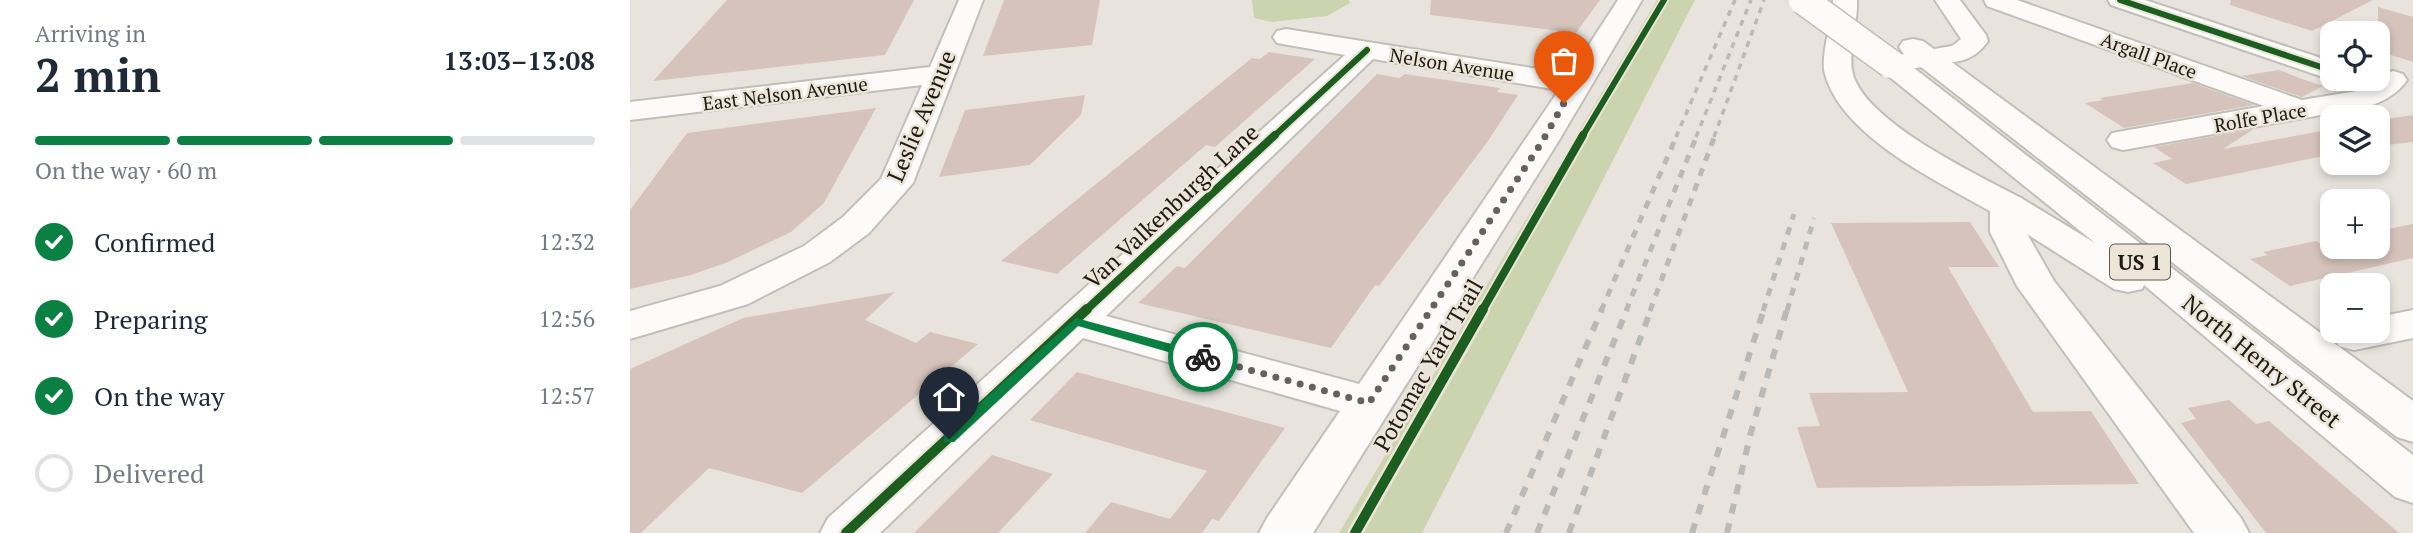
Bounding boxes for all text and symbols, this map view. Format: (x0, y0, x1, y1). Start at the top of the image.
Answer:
text: Arriving in (35, 18, 146, 49)
map controls (2320, 21, 2390, 343)
button: locate (2320, 21, 2390, 91)
street label: Argall Place (2097, 26, 2201, 84)
pin (1534, 31, 1594, 103)
street label: Nelson Avenue (1388, 42, 1516, 86)
icon: bag (1545, 42, 1583, 80)
text: 13:03–13:08 (443, 43, 595, 77)
text: 2 min (35, 44, 161, 105)
street label: Leslie Avenue (879, 45, 963, 187)
street label: East Nelson Avenue (701, 70, 869, 116)
street label: Rolfe Place (2212, 97, 2308, 137)
button: layers (2320, 105, 2390, 175)
street label: Van Valkenburgh Lane (1077, 117, 1265, 295)
text: On the way · 60 m (35, 155, 217, 186)
button: + (2320, 189, 2390, 259)
icon: check (35, 223, 73, 261)
text: Confirmed (94, 225, 215, 259)
text: 12:32 (538, 226, 595, 257)
road number: US 1 (2110, 244, 2170, 280)
street label: Potomac Yard Trail (1366, 273, 1490, 457)
button: − (2320, 273, 2390, 343)
street label: North Henry Street (2176, 287, 2348, 435)
icon: check (35, 300, 73, 338)
text: Preparing (94, 302, 207, 336)
text: 12:56 (538, 303, 595, 334)
courier (1168, 322, 1238, 392)
icon: bike (1184, 338, 1222, 376)
pin (919, 367, 979, 439)
icon: check (35, 377, 73, 415)
icon: home (930, 378, 968, 416)
text: On the way (94, 379, 225, 413)
text: 12:57 (538, 380, 595, 411)
text: Delivered (94, 456, 204, 490)

